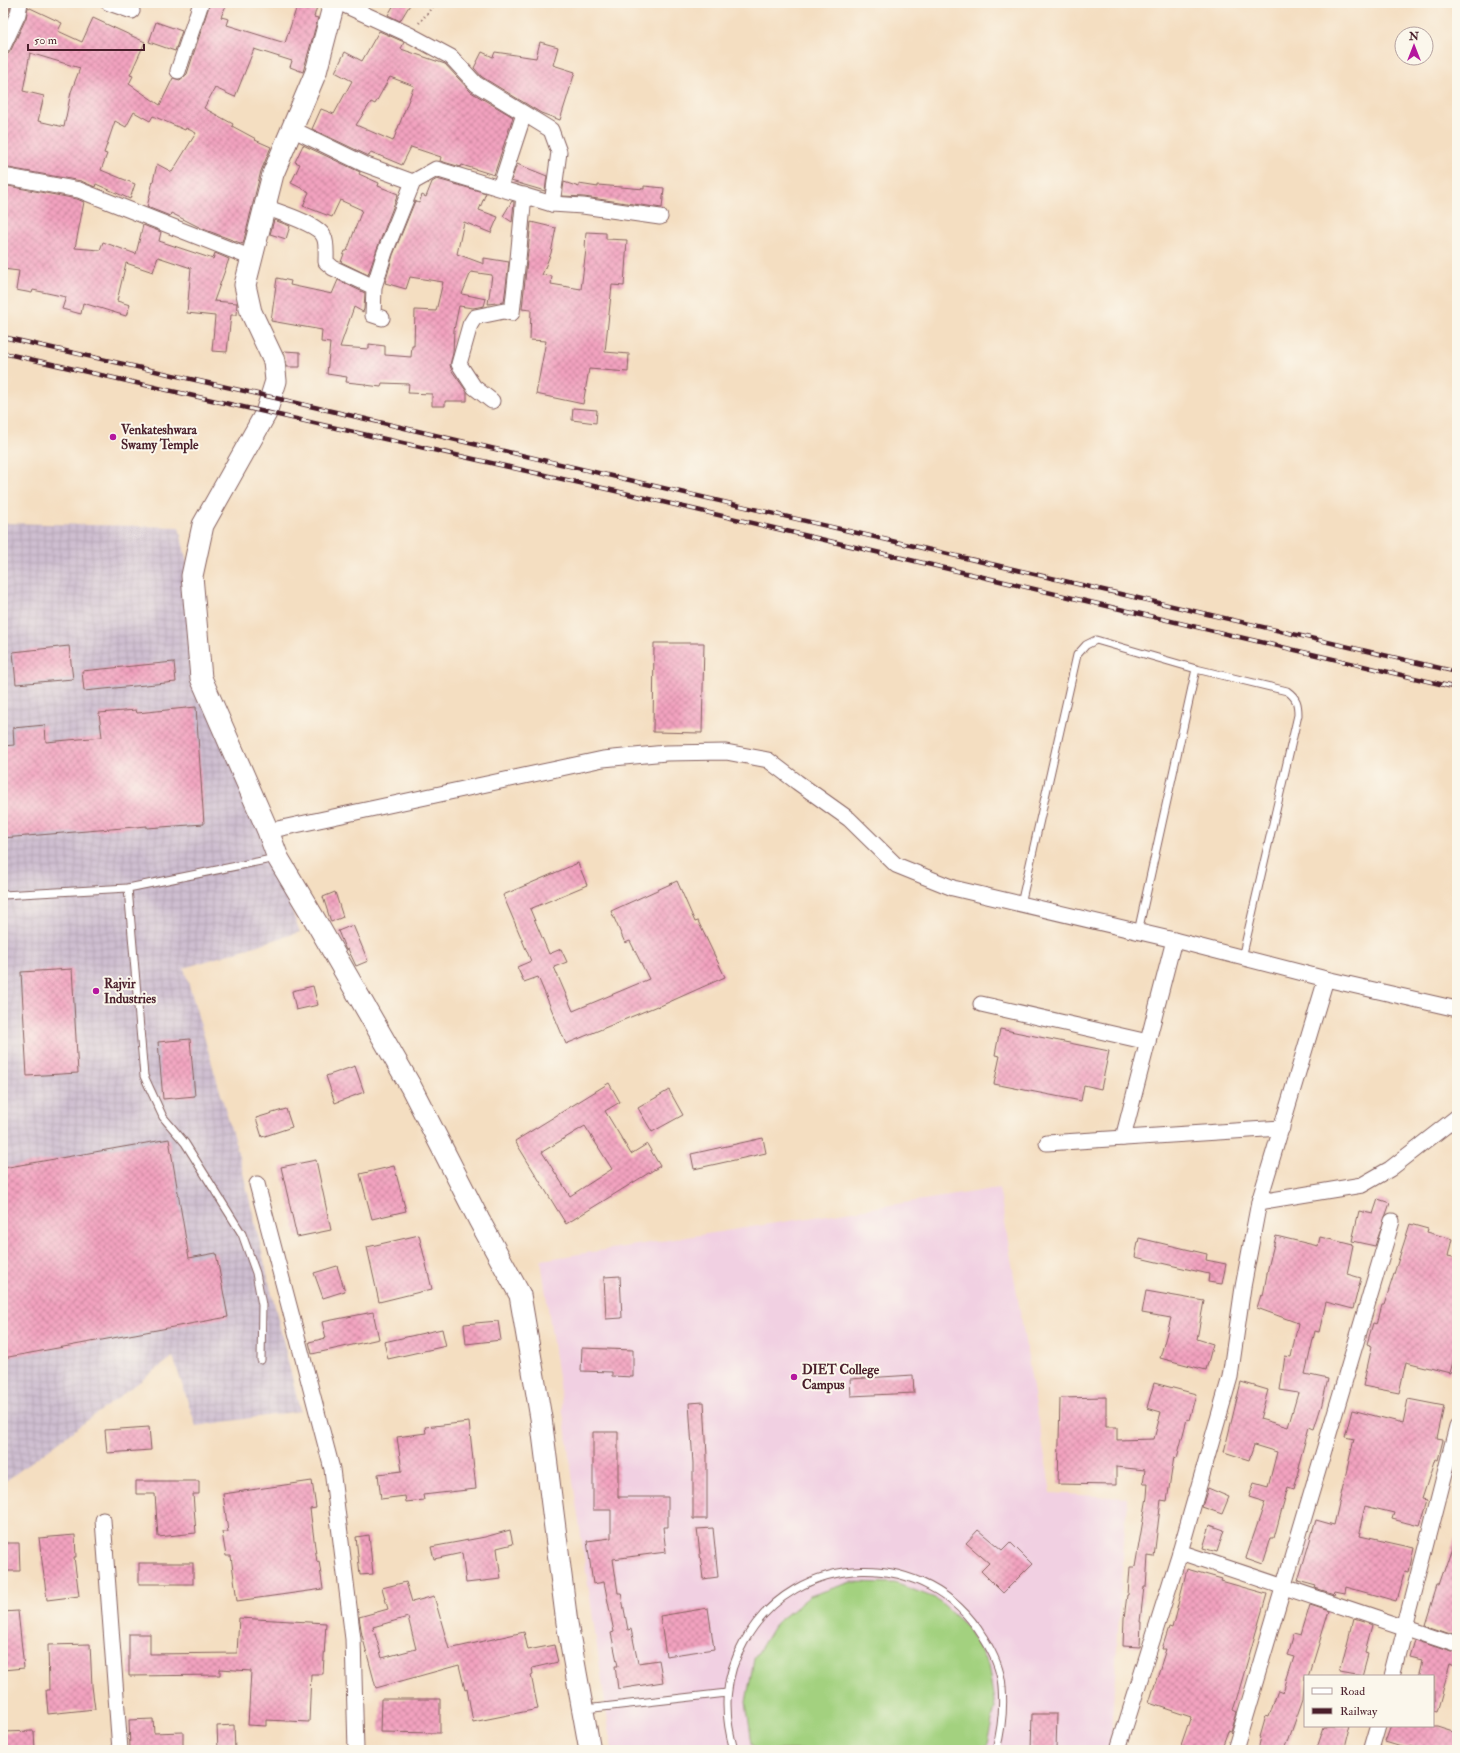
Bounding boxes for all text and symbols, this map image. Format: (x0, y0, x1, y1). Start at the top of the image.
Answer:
scale bar (28, 26, 144, 52)
north arrow (1394, 26, 1434, 66)
text: N (1408, 30, 1420, 43)
text: 50 m (34, 33, 58, 48)
place label: Venkateshwara Swamy Temple (120, 422, 199, 454)
marker: Venkateshwara Swamy Temple (108, 432, 118, 442)
place label: Rajvir Industries (104, 976, 156, 1007)
marker: Rajvir Industries (91, 986, 101, 996)
place label: DIET College Campus (802, 1362, 880, 1394)
marker: DIET College Campus (789, 1372, 799, 1382)
legend (1304, 1675, 1434, 1727)
text: Road (1340, 1684, 1365, 1699)
text: Railway (1340, 1704, 1378, 1719)

